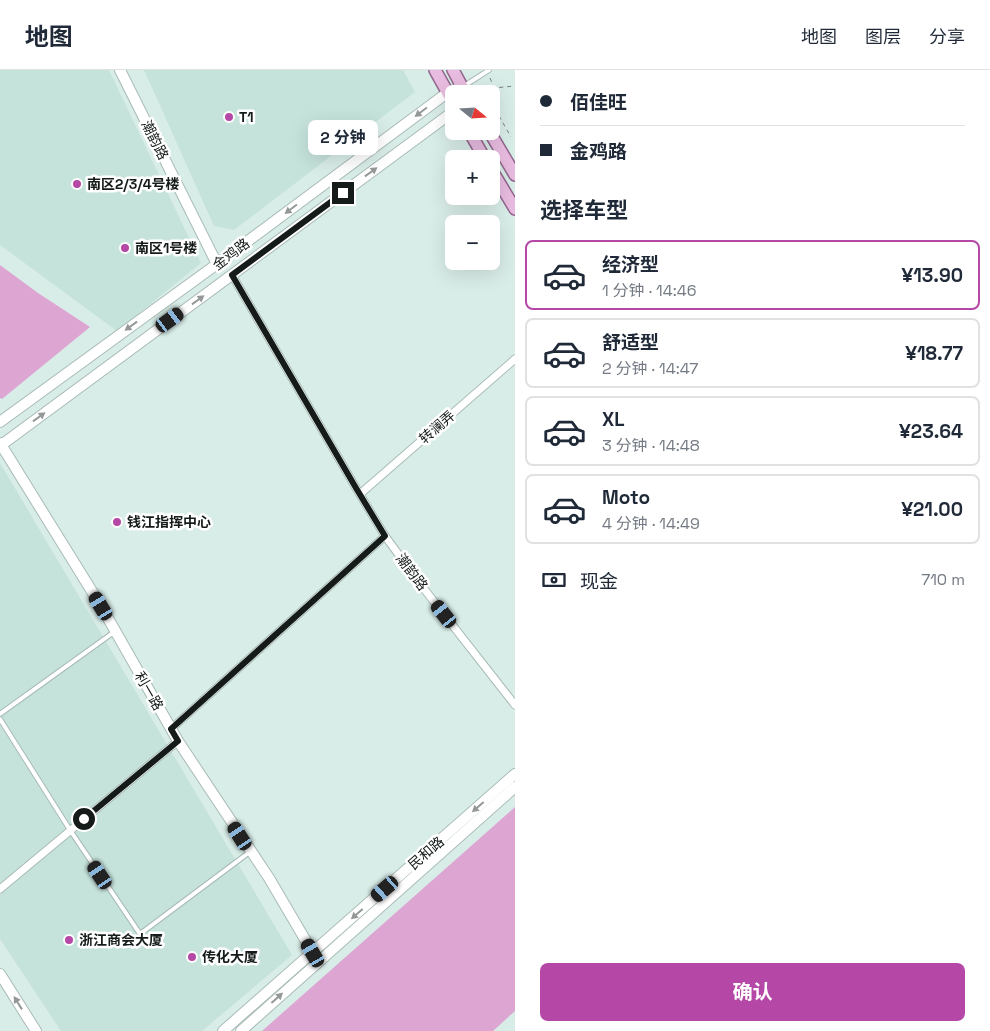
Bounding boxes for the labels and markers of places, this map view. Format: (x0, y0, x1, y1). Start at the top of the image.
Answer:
place label: T1 (239, 108, 254, 126)
marker: T1 (223, 111, 235, 123)
place label: 南区2/3/4号楼 (87, 175, 180, 193)
marker: 南区2/3/4号楼 (71, 178, 83, 190)
place label: 南区1号楼 (135, 239, 197, 257)
marker: 南区1号楼 (119, 242, 131, 254)
place label: 钱江指挥中心 (127, 513, 211, 531)
marker: 钱江指挥中心 (111, 516, 123, 528)
place label: 浙江商会大厦 (79, 931, 163, 949)
marker: 浙江商会大厦 (63, 934, 75, 946)
place label: 传化大厦 (202, 948, 258, 966)
marker: 传化大厦 (186, 951, 198, 963)

